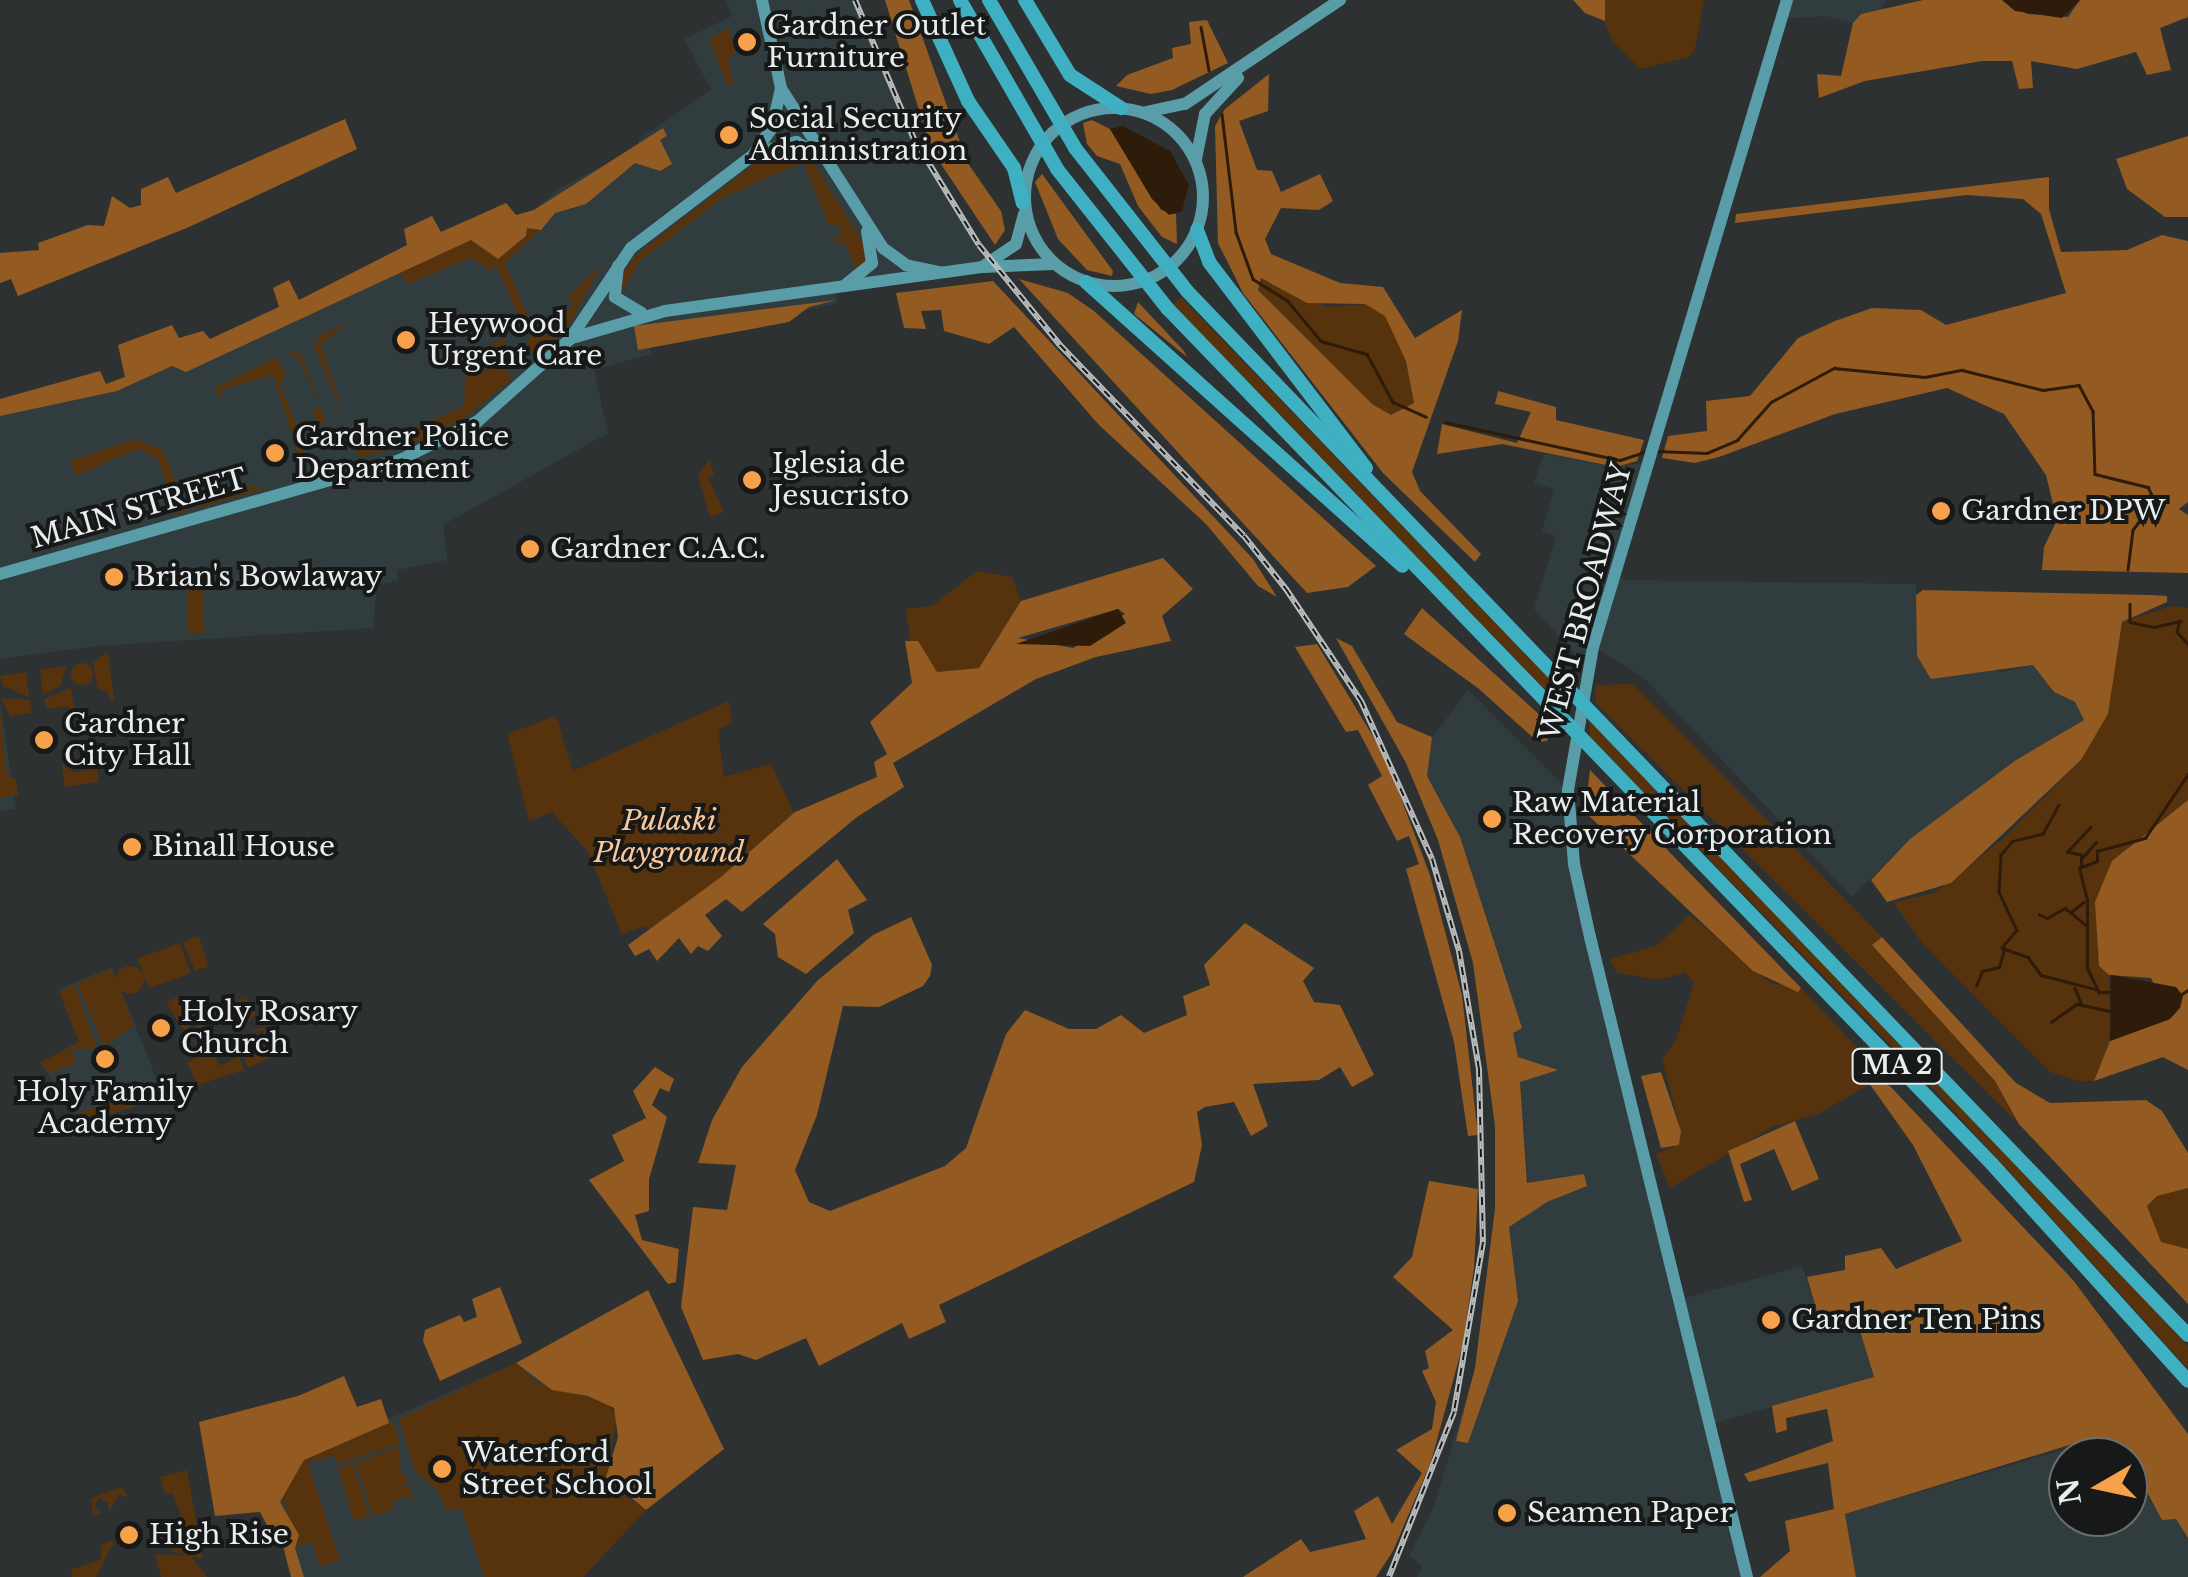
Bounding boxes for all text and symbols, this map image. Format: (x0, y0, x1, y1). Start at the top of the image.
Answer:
place label: Gardner Outlet Furniture (767, 9, 987, 75)
marker: Gardner Outlet Furniture (736, 31, 758, 53)
place label: Social Security Administration (749, 102, 967, 168)
marker: Social Security Administration (718, 124, 740, 146)
place label: Heywood Urgent Care (428, 307, 602, 373)
marker: Heywood Urgent Care (393, 327, 419, 353)
place label: Gardner Police Department (295, 420, 510, 486)
marker: Gardner Police Department (264, 442, 286, 464)
place label: Iglesia de Jesucristo (772, 447, 909, 513)
street label: WEST BROADWAY (1533, 459, 1639, 745)
street label: MAIN STREET (27, 462, 251, 556)
marker: Iglesia de Jesucristo (741, 469, 763, 491)
place label: Gardner DPW (1961, 494, 2166, 528)
marker: Gardner DPW (1930, 500, 1952, 522)
place label: Gardner C.A.C. (550, 532, 767, 566)
marker: Gardner C.A.C. (519, 538, 541, 560)
place label: Brian's Bowlaway (134, 560, 382, 594)
marker: Brian's Bowlaway (103, 566, 125, 588)
place label: Gardner City Hall (64, 707, 192, 773)
marker: Gardner City Hall (33, 729, 55, 751)
place label: Raw Material Recovery Corporation (1512, 786, 1833, 852)
park label: Pulaski Playground (594, 804, 744, 870)
marker: Raw Material Recovery Corporation (1481, 808, 1503, 830)
place label: Binall House (152, 830, 335, 864)
marker: Binall House (121, 836, 143, 858)
place label: Holy Rosary Church (181, 995, 359, 1061)
marker: Holy Rosary Church (150, 1017, 172, 1039)
road number: MA 2 (1850, 1046, 1944, 1086)
marker: Holy Family Academy (94, 1048, 116, 1070)
place label: Holy Family Academy (16, 1075, 194, 1141)
place label: Gardner Ten Pins (1791, 1303, 2043, 1337)
marker: Gardner Ten Pins (1760, 1309, 1782, 1331)
place label: Waterford Street School (462, 1436, 652, 1502)
north arrow (2048, 1437, 2148, 1537)
marker: Waterford Street School (431, 1458, 453, 1480)
text: N (2051, 1476, 2089, 1507)
place label: Seamen Paper (1527, 1496, 1733, 1530)
marker: Seamen Paper (1496, 1502, 1518, 1524)
place label: High Rise (149, 1518, 289, 1552)
marker: High Rise (118, 1524, 140, 1546)

